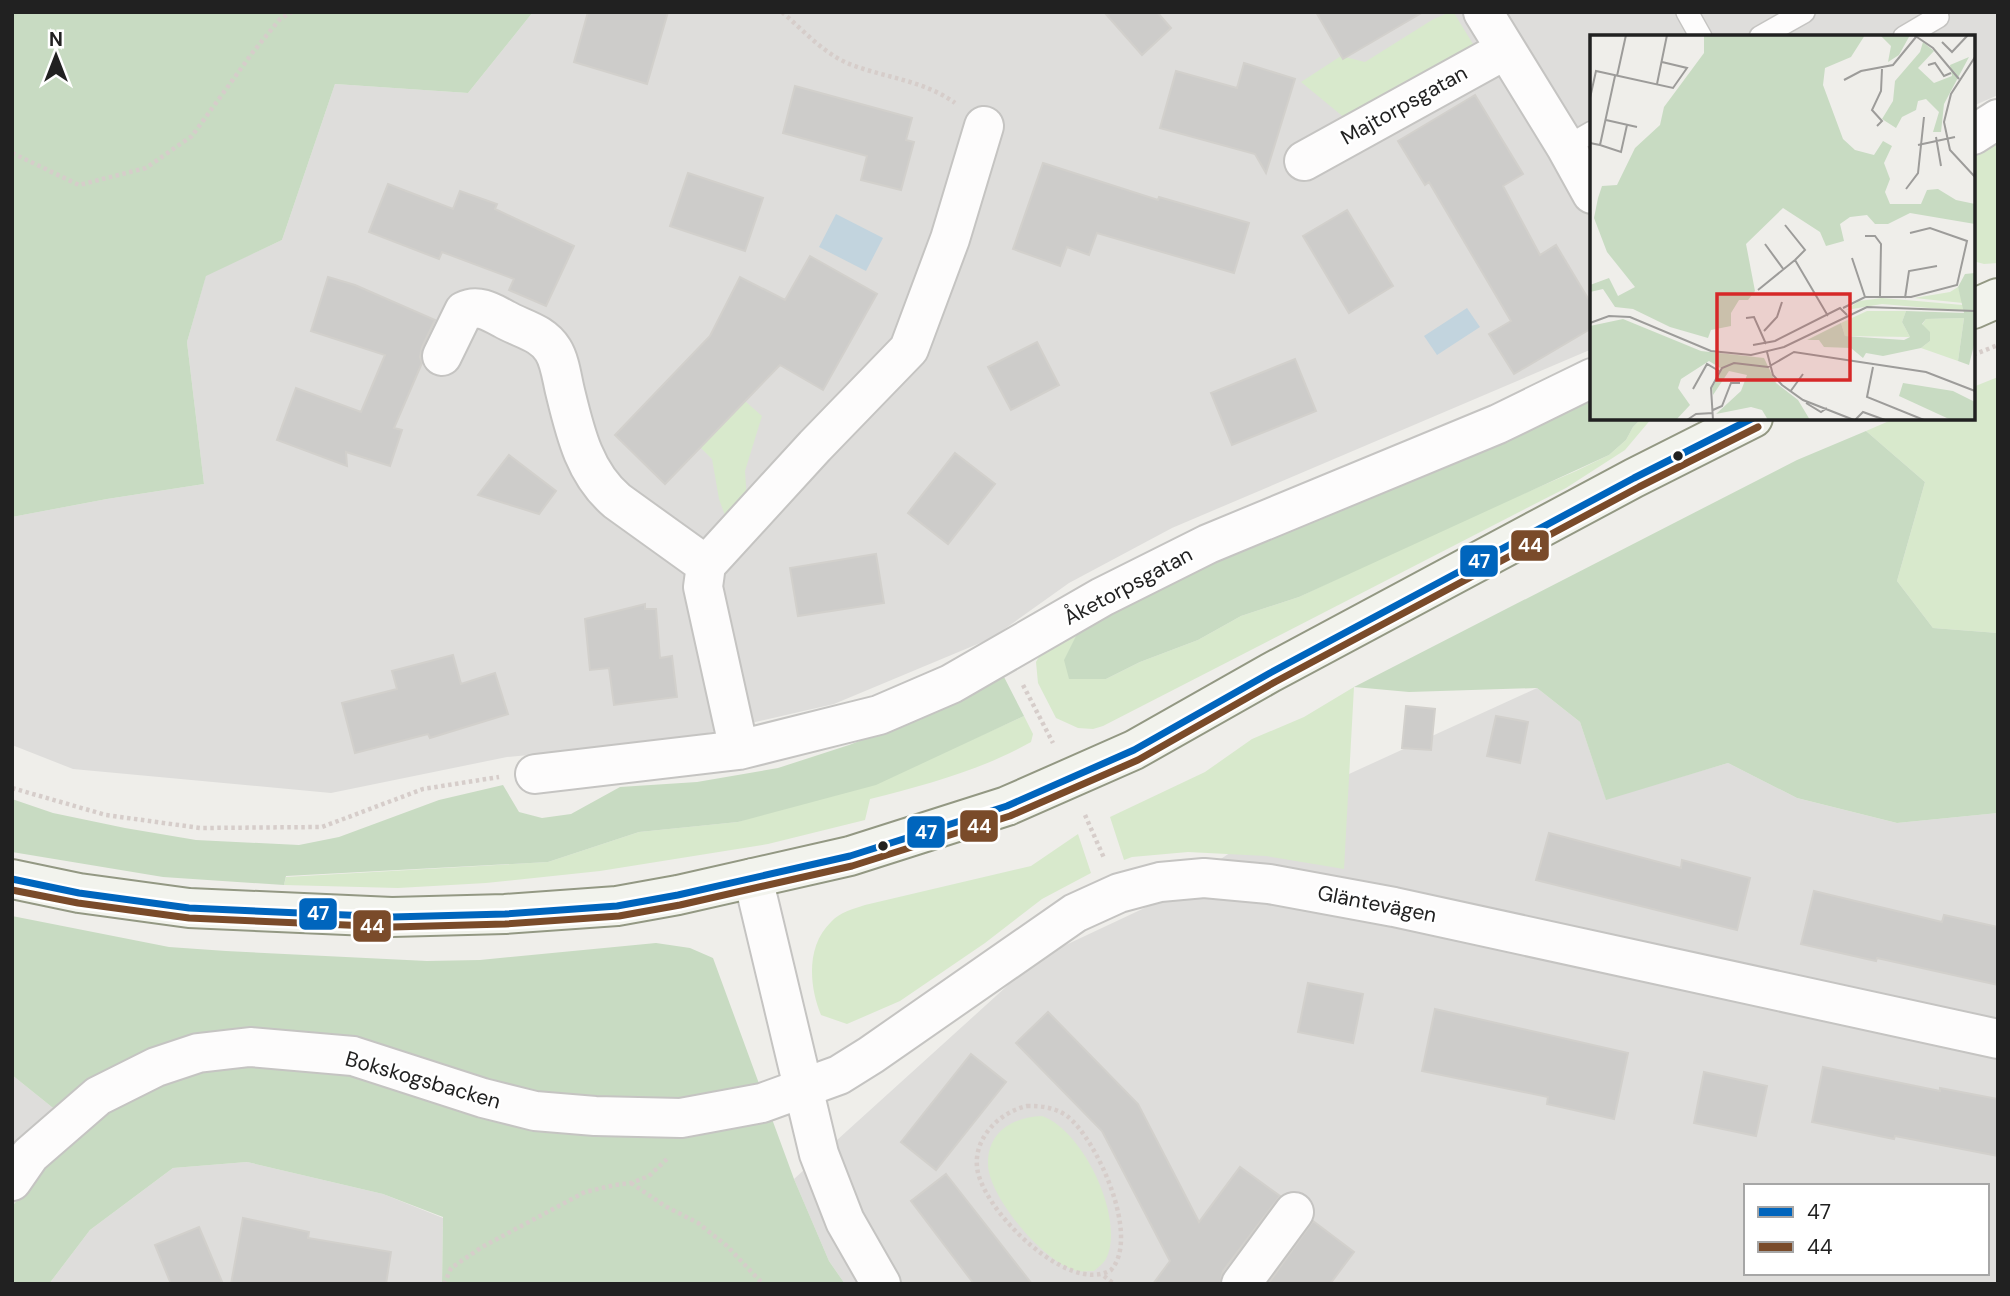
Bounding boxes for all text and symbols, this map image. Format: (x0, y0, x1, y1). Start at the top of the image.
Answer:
north arrow (21, 21, 91, 91)
text: N (49, 27, 63, 52)
inset map (1590, 35, 1975, 420)
street label: Majtorpsgatan (1336, 59, 1472, 151)
unlabelled marker (1671, 449, 1685, 463)
line badge: 44 (1510, 529, 1550, 562)
text: 44 (1518, 533, 1542, 558)
street label: Åketorpsgatan (1059, 540, 1197, 632)
line badge: 47 (1459, 544, 1499, 578)
text: 47 (1468, 549, 1490, 574)
line badge: 44 (959, 809, 999, 843)
text: 44 (967, 814, 991, 839)
line badge: 47 (906, 815, 946, 849)
text: 47 (915, 820, 937, 845)
unlabelled marker (876, 839, 890, 853)
street label: Gläntevägen (1315, 879, 1439, 929)
line badge: 47 (298, 897, 338, 931)
text: 47 (307, 901, 329, 926)
line badge: 44 (352, 909, 392, 943)
text: 44 (360, 914, 384, 939)
street label: Bokskogsbacken (342, 1044, 504, 1116)
legend (1744, 1184, 1989, 1275)
text: 47 (1807, 1198, 1831, 1226)
text: 44 (1807, 1233, 1833, 1261)

